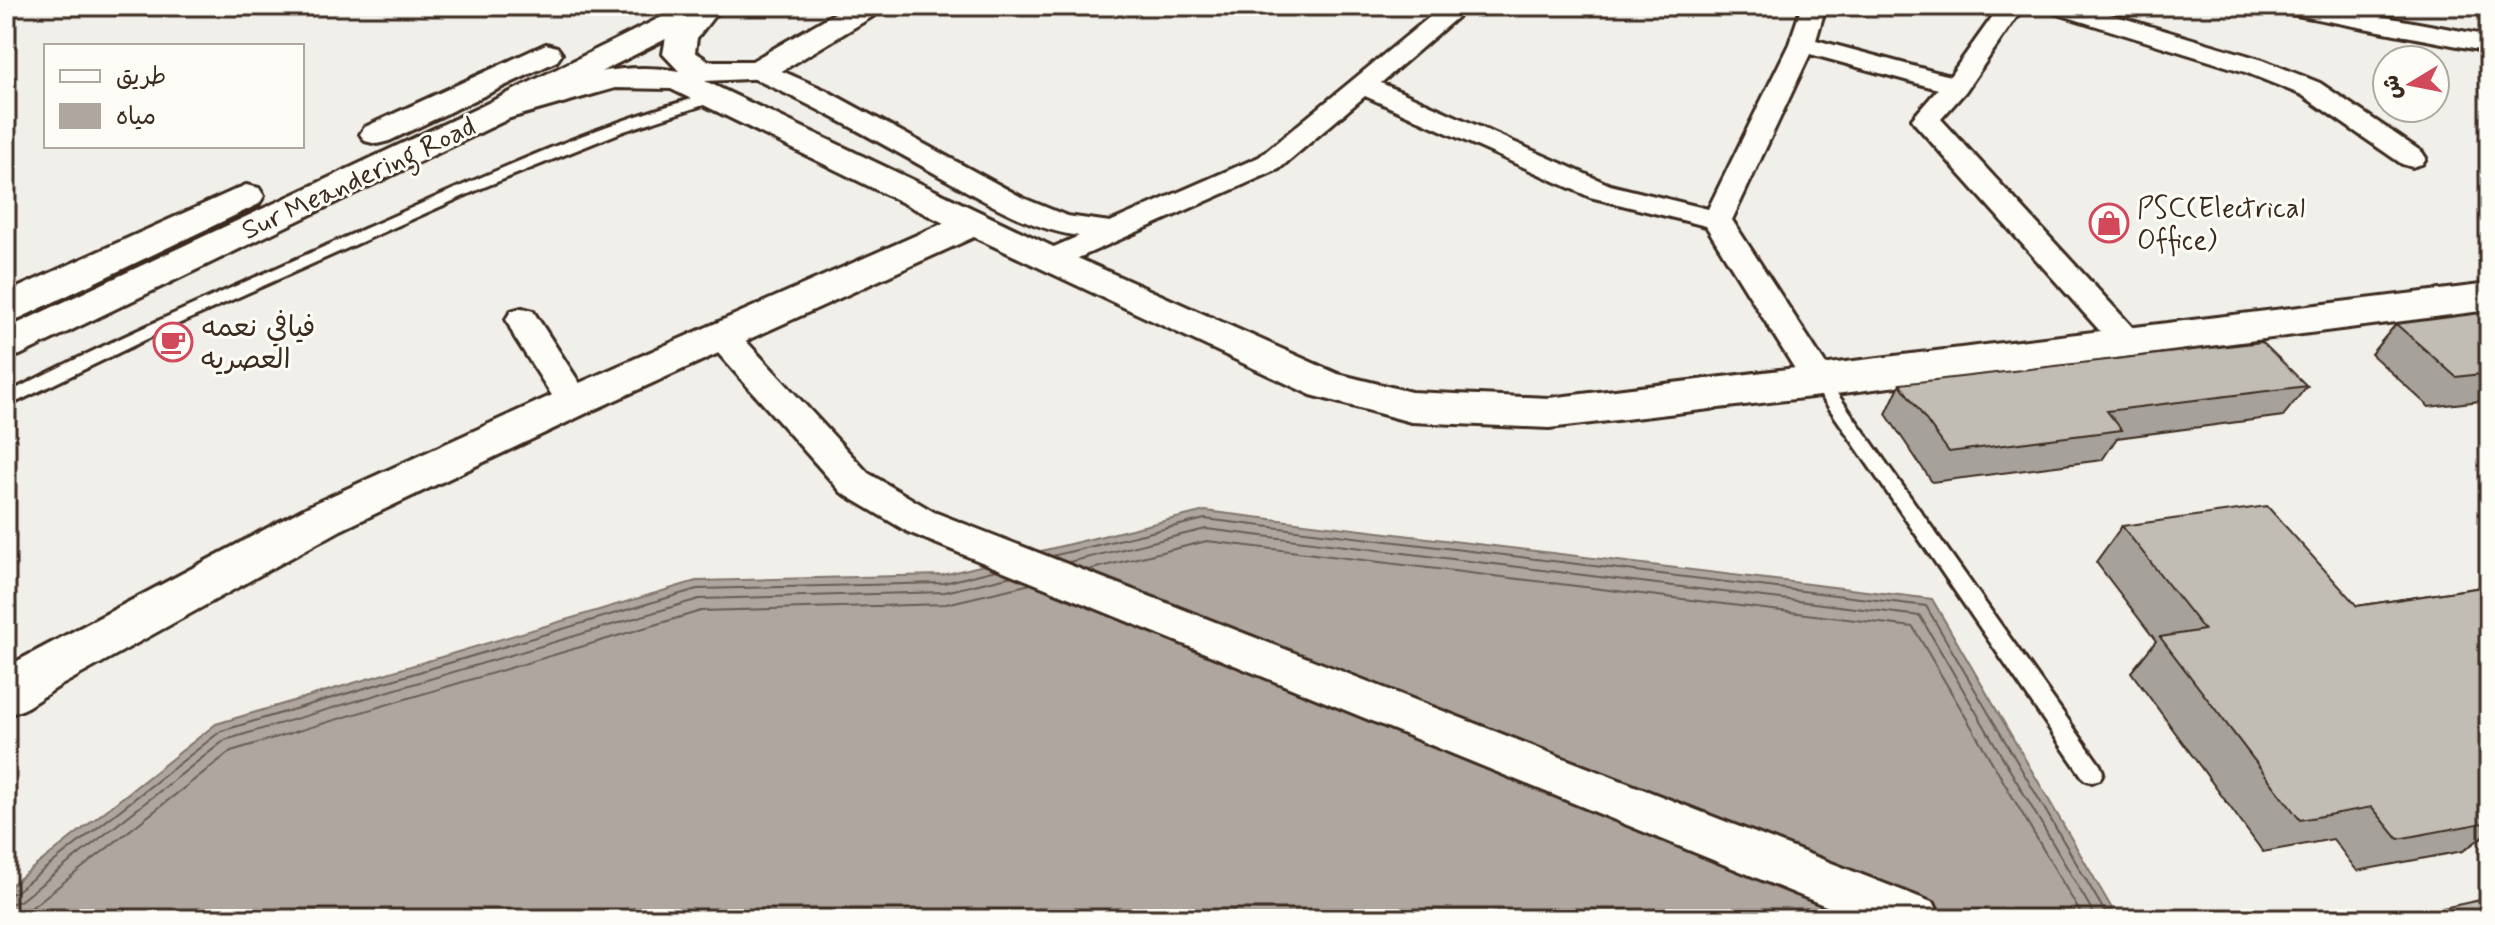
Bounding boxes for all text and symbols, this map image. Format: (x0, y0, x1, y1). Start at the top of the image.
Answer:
legend (44, 44, 304, 148)
north arrow (2371, 44, 2451, 124)
text: طريق (116, 62, 166, 93)
text: ش (2377, 73, 2409, 101)
text: مياه (116, 102, 156, 133)
street label: Sur Meandering Road (236, 109, 483, 252)
place label: PSC(Electrical Office) (2137, 191, 2305, 260)
shop icon: PSC(Electrical Office) (2088, 202, 2130, 244)
place label: فيافي نعمه العصريه (201, 309, 315, 379)
cafe icon: فيافي نعمه العصريه (152, 321, 194, 363)

